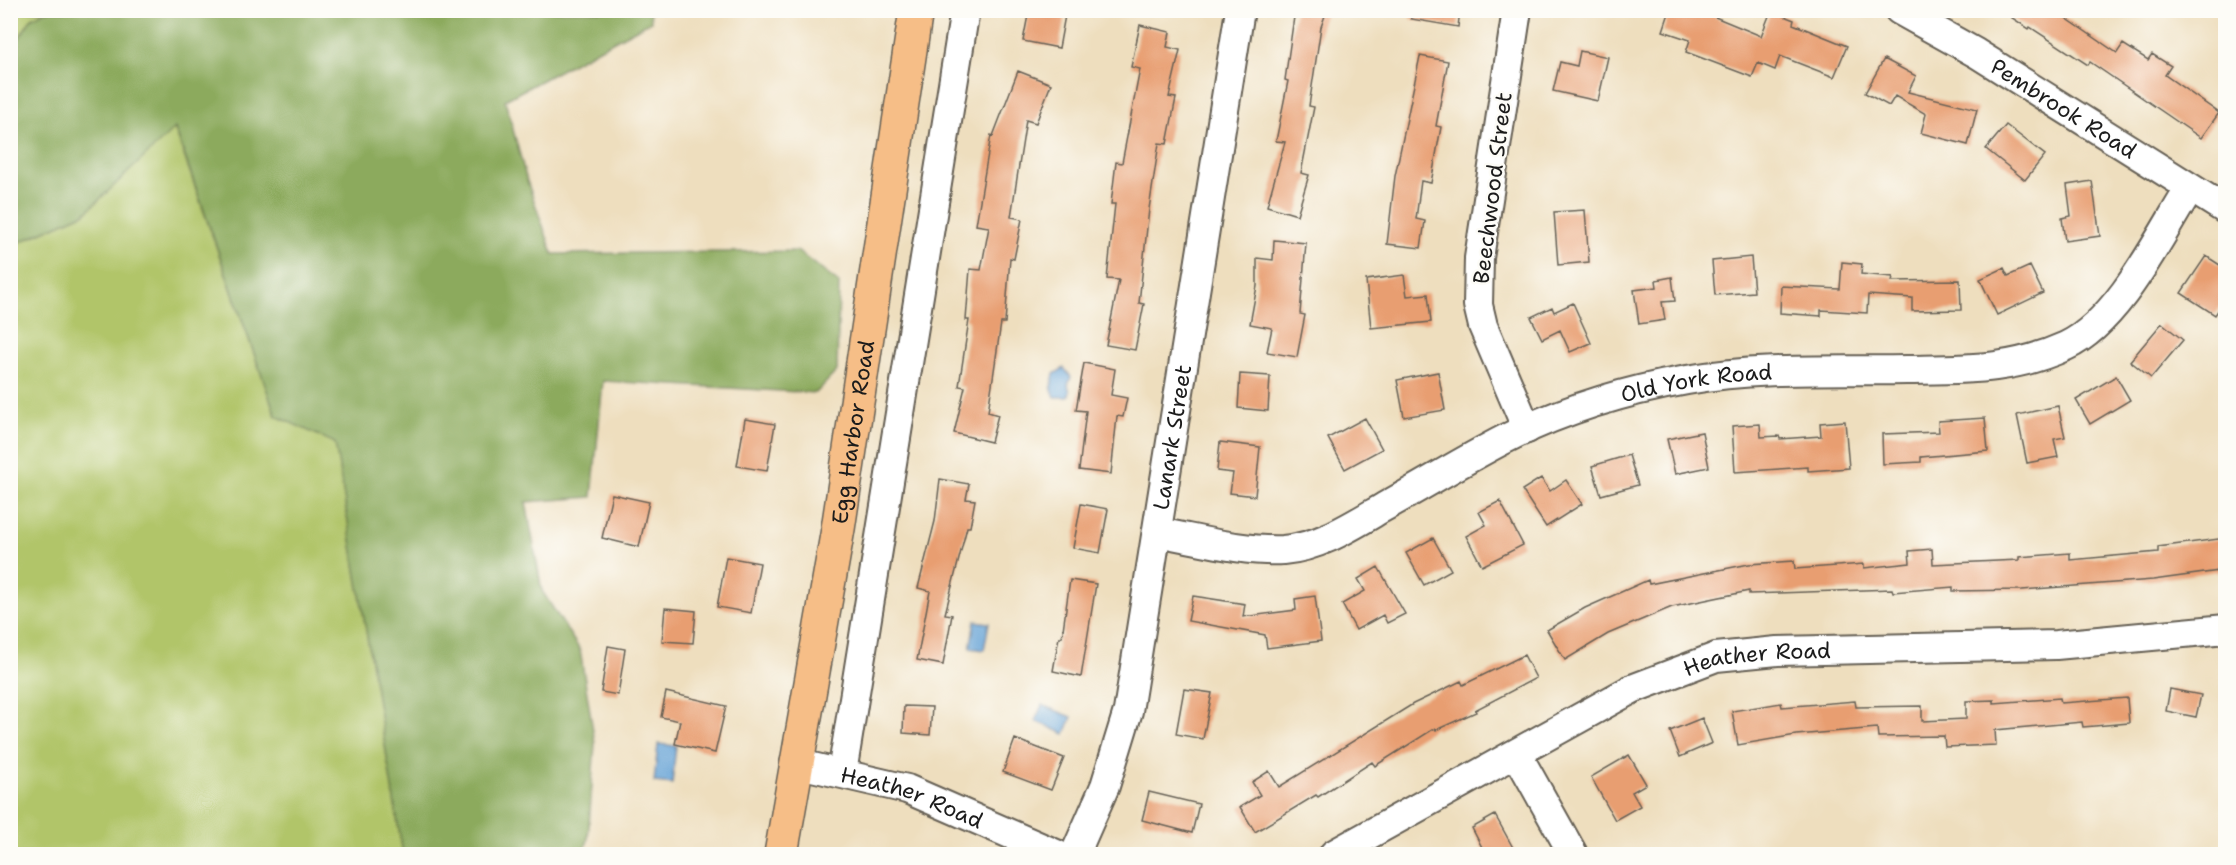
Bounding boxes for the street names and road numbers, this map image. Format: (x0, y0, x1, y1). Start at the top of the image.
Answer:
street label: Pembrook Road (1985, 52, 2142, 165)
street label: Beechwood Street (1466, 91, 1519, 286)
street label: Egg Harbor Road (825, 338, 881, 526)
street label: Old York Road (1617, 357, 1773, 409)
street label: Lanark Street (1146, 363, 1198, 512)
street label: Heather Road (1679, 636, 1831, 683)
street label: Heather Road (838, 760, 988, 835)

